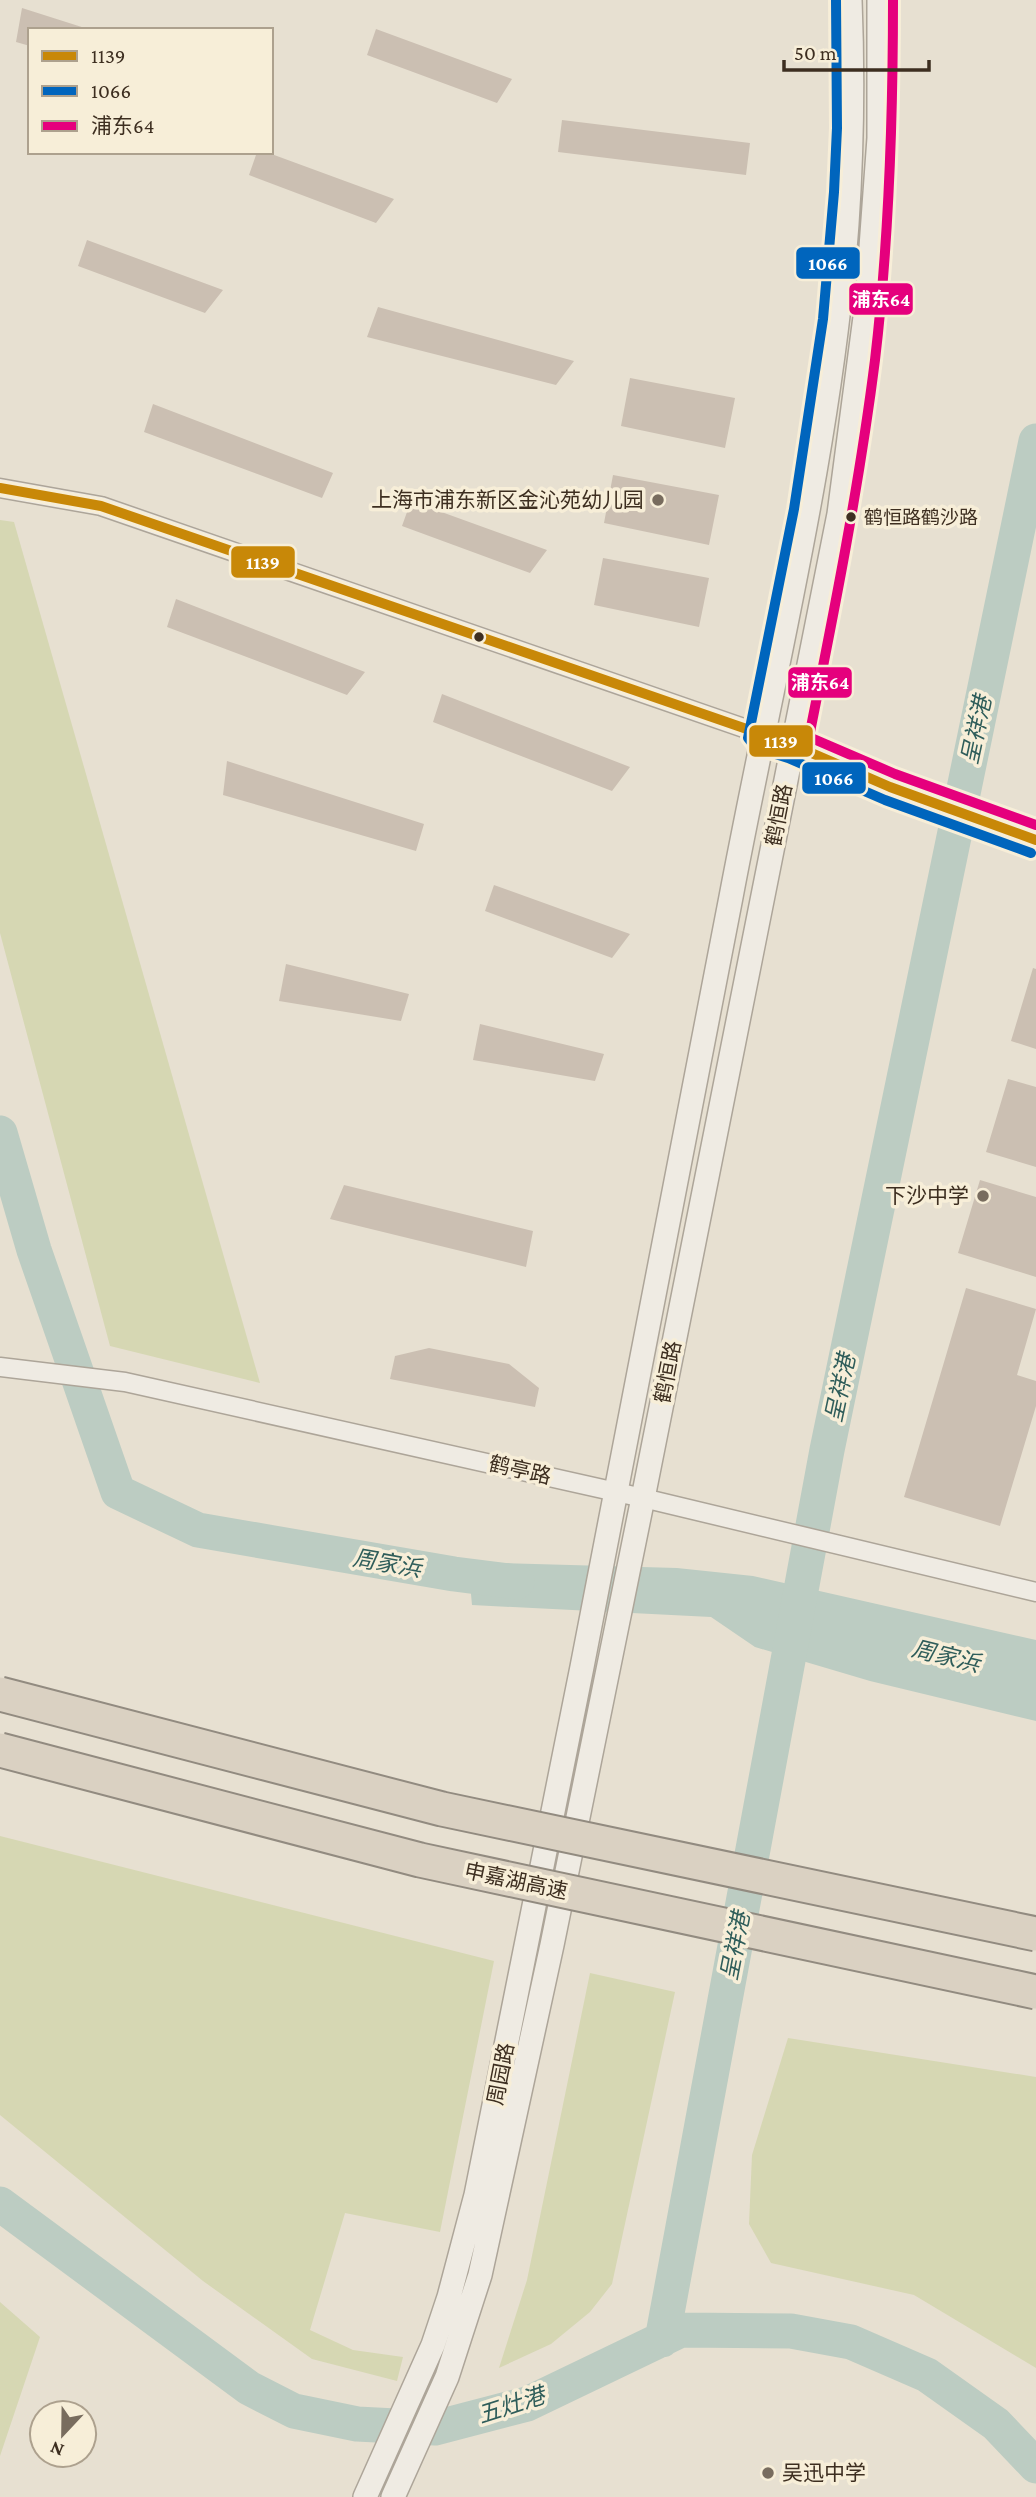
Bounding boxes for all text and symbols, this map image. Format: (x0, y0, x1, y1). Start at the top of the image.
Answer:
legend (28, 28, 273, 154)
scale bar (784, 28, 929, 72)
text: 50 m (794, 41, 837, 65)
text: 1139 (91, 44, 125, 68)
text: 1066 (91, 79, 131, 103)
text: 浦东64 (91, 114, 154, 138)
line badge: 1066 (795, 246, 861, 280)
text: 1066 (808, 253, 848, 274)
line badge: 浦东64 (848, 282, 914, 316)
text: 浦东64 (852, 289, 910, 310)
place label: 上海市浦东新区金沁苑幼儿园 (371, 488, 644, 512)
marker: 上海市浦东新区金沁苑幼儿园 (650, 492, 666, 508)
place label: 鹤恒路鹤沙路 (864, 507, 978, 528)
marker: 鹤恒路鹤沙路 (844, 510, 858, 524)
line badge: 1139 (230, 545, 296, 579)
text: 1139 (246, 552, 280, 573)
unlabelled marker (472, 630, 486, 644)
line badge: 浦东64 (787, 666, 853, 699)
text: 浦东64 (791, 672, 849, 693)
water label: 呈祥港 (956, 691, 997, 766)
line badge: 1139 (748, 724, 814, 758)
text: 1139 (764, 731, 798, 752)
line badge: 1066 (801, 761, 867, 795)
text: 1066 (814, 768, 854, 789)
street label: 鹤恒路 (761, 782, 797, 848)
place label: 下沙中学 (885, 1184, 969, 1208)
marker: 下沙中学 (975, 1188, 991, 1204)
street label: 鹤恒路 (650, 1339, 686, 1405)
water label: 呈祥港 (820, 1349, 861, 1424)
street label: 鹤亭路 (487, 1451, 553, 1489)
water label: 周家浜 (351, 1544, 425, 1582)
water label: 周家浜 (909, 1635, 985, 1677)
street label: 申嘉湖高速 (462, 1858, 570, 1904)
water label: 呈祥港 (716, 1907, 755, 1982)
street label: 周园路 (483, 2041, 519, 2107)
water label: 五灶港 (474, 2381, 551, 2428)
north arrow (28, 2399, 98, 2469)
text: N (47, 2437, 67, 2461)
place label: 吴迅中学 (782, 2461, 866, 2485)
marker: 吴迅中学 (760, 2465, 776, 2481)

